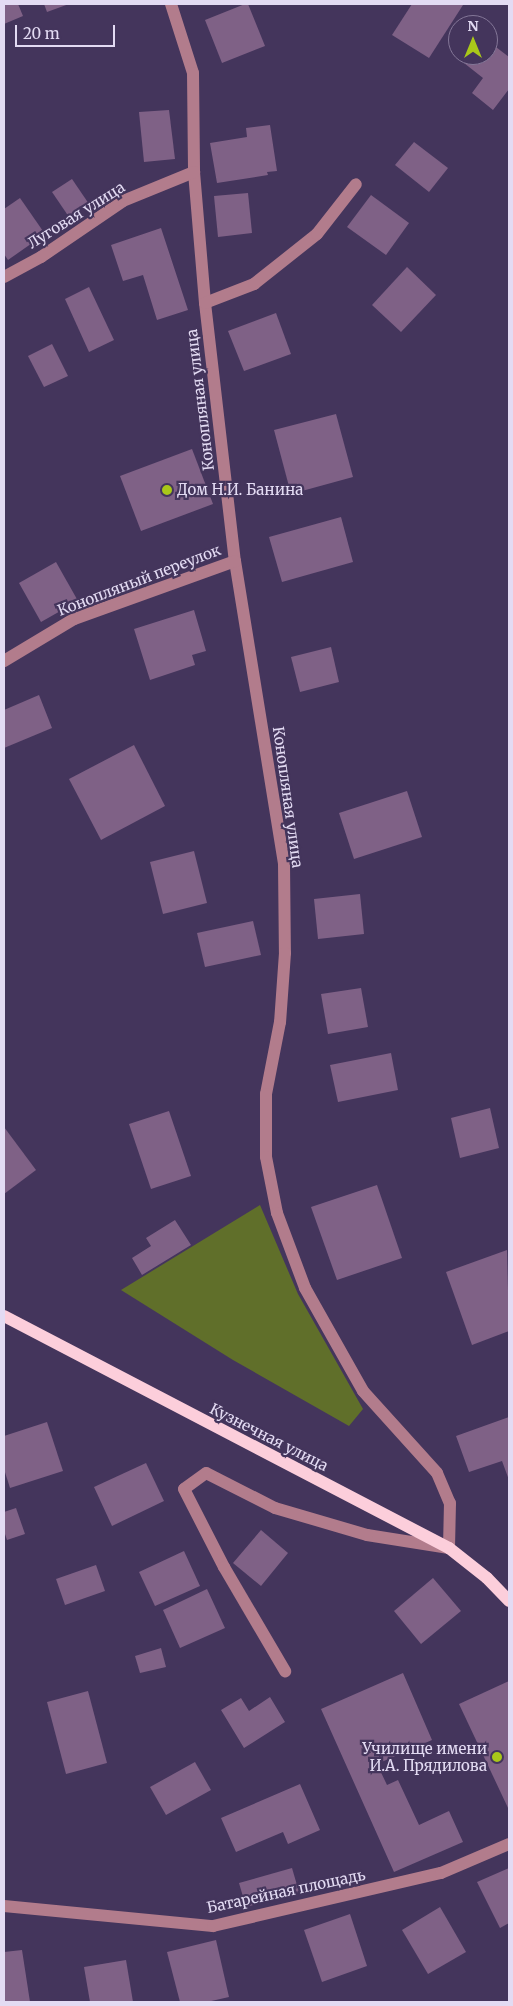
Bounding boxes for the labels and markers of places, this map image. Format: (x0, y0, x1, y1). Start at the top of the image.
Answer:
place label: Дом Н.И. Банина (177, 481, 303, 499)
marker: Дом Н.И. Банина (161, 484, 173, 496)
place label: Училище имени И.А. Прядилова (362, 1739, 487, 1774)
marker: Училище имени И.А. Прядилова (491, 1751, 503, 1763)

